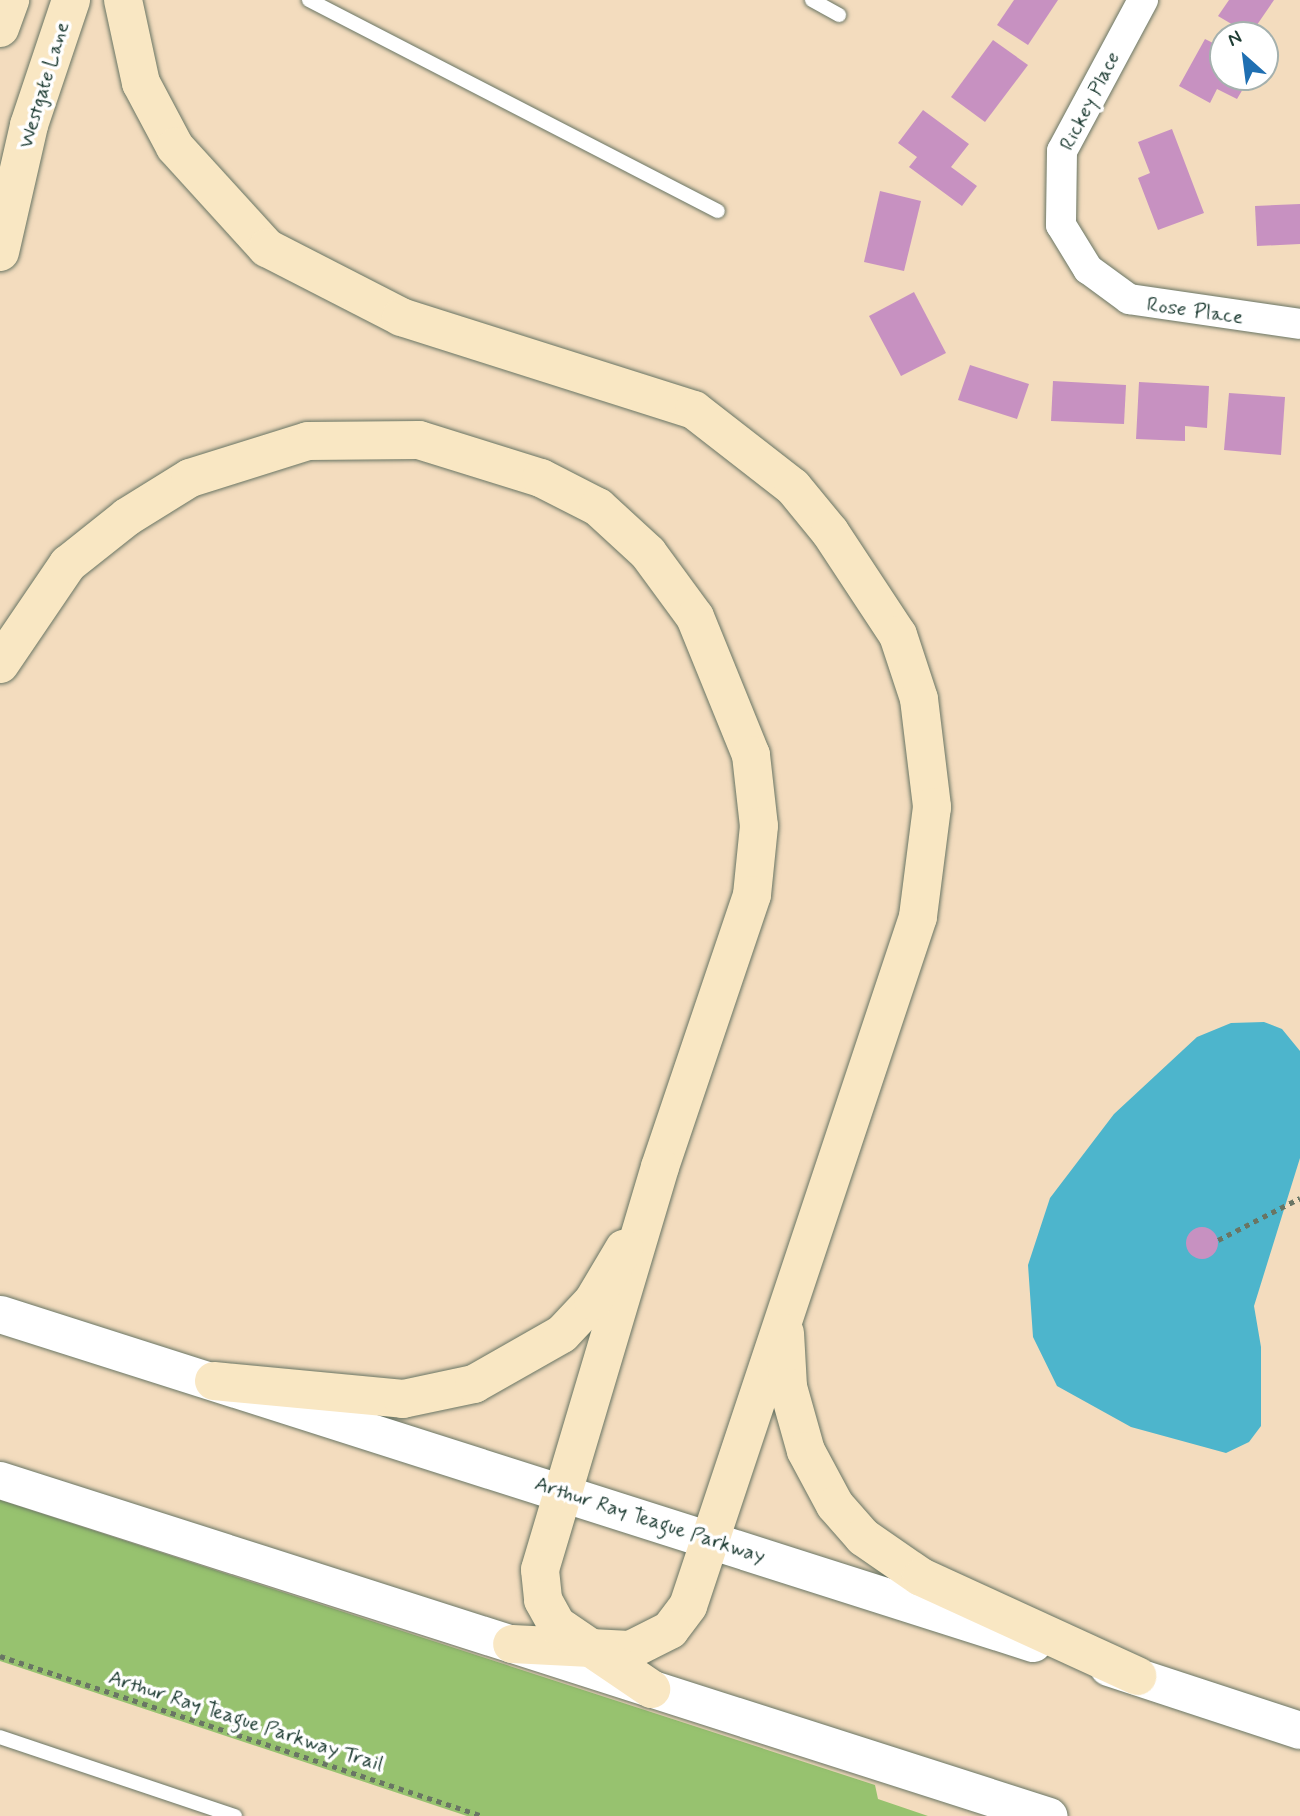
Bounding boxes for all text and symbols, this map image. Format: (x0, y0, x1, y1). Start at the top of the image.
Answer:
street label: Westgate Lane (13, 19, 75, 151)
north arrow (1209, 21, 1279, 91)
text: N (1223, 25, 1246, 53)
street label: Rickey Place (1054, 47, 1126, 155)
street label: Rose Place (1148, 292, 1242, 330)
street label: Arthur Ray Teague Parkway (528, 1470, 772, 1570)
street label: Arthur Ray Teague Parkway Trail (104, 1664, 388, 1778)

